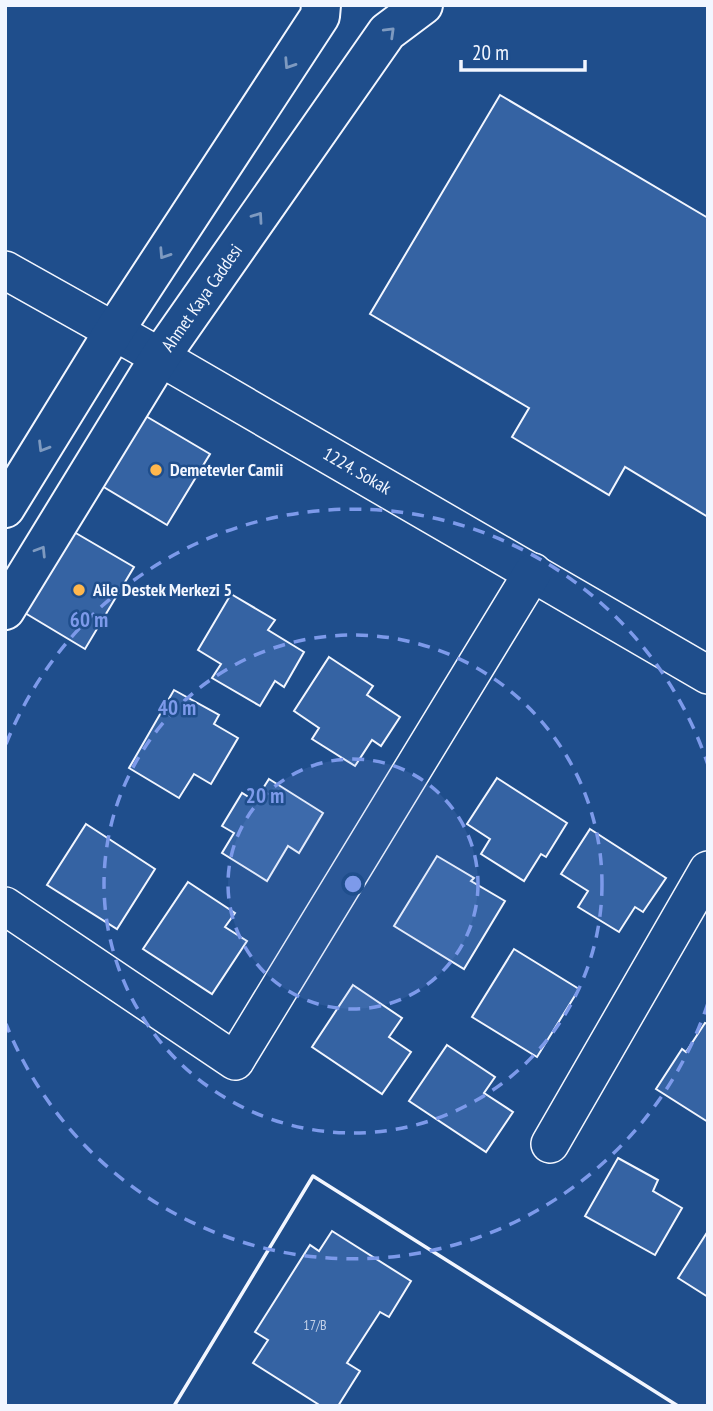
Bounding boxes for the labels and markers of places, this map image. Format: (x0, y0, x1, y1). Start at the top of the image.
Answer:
place label: Demetevler Camii (170, 458, 283, 481)
marker: Demetevler Camii (148, 462, 164, 478)
place label: Aile Destek Merkezi 5 (92, 578, 232, 601)
marker: Aile Destek Merkezi 5 (71, 582, 87, 598)
centre of rings (341, 872, 365, 896)

